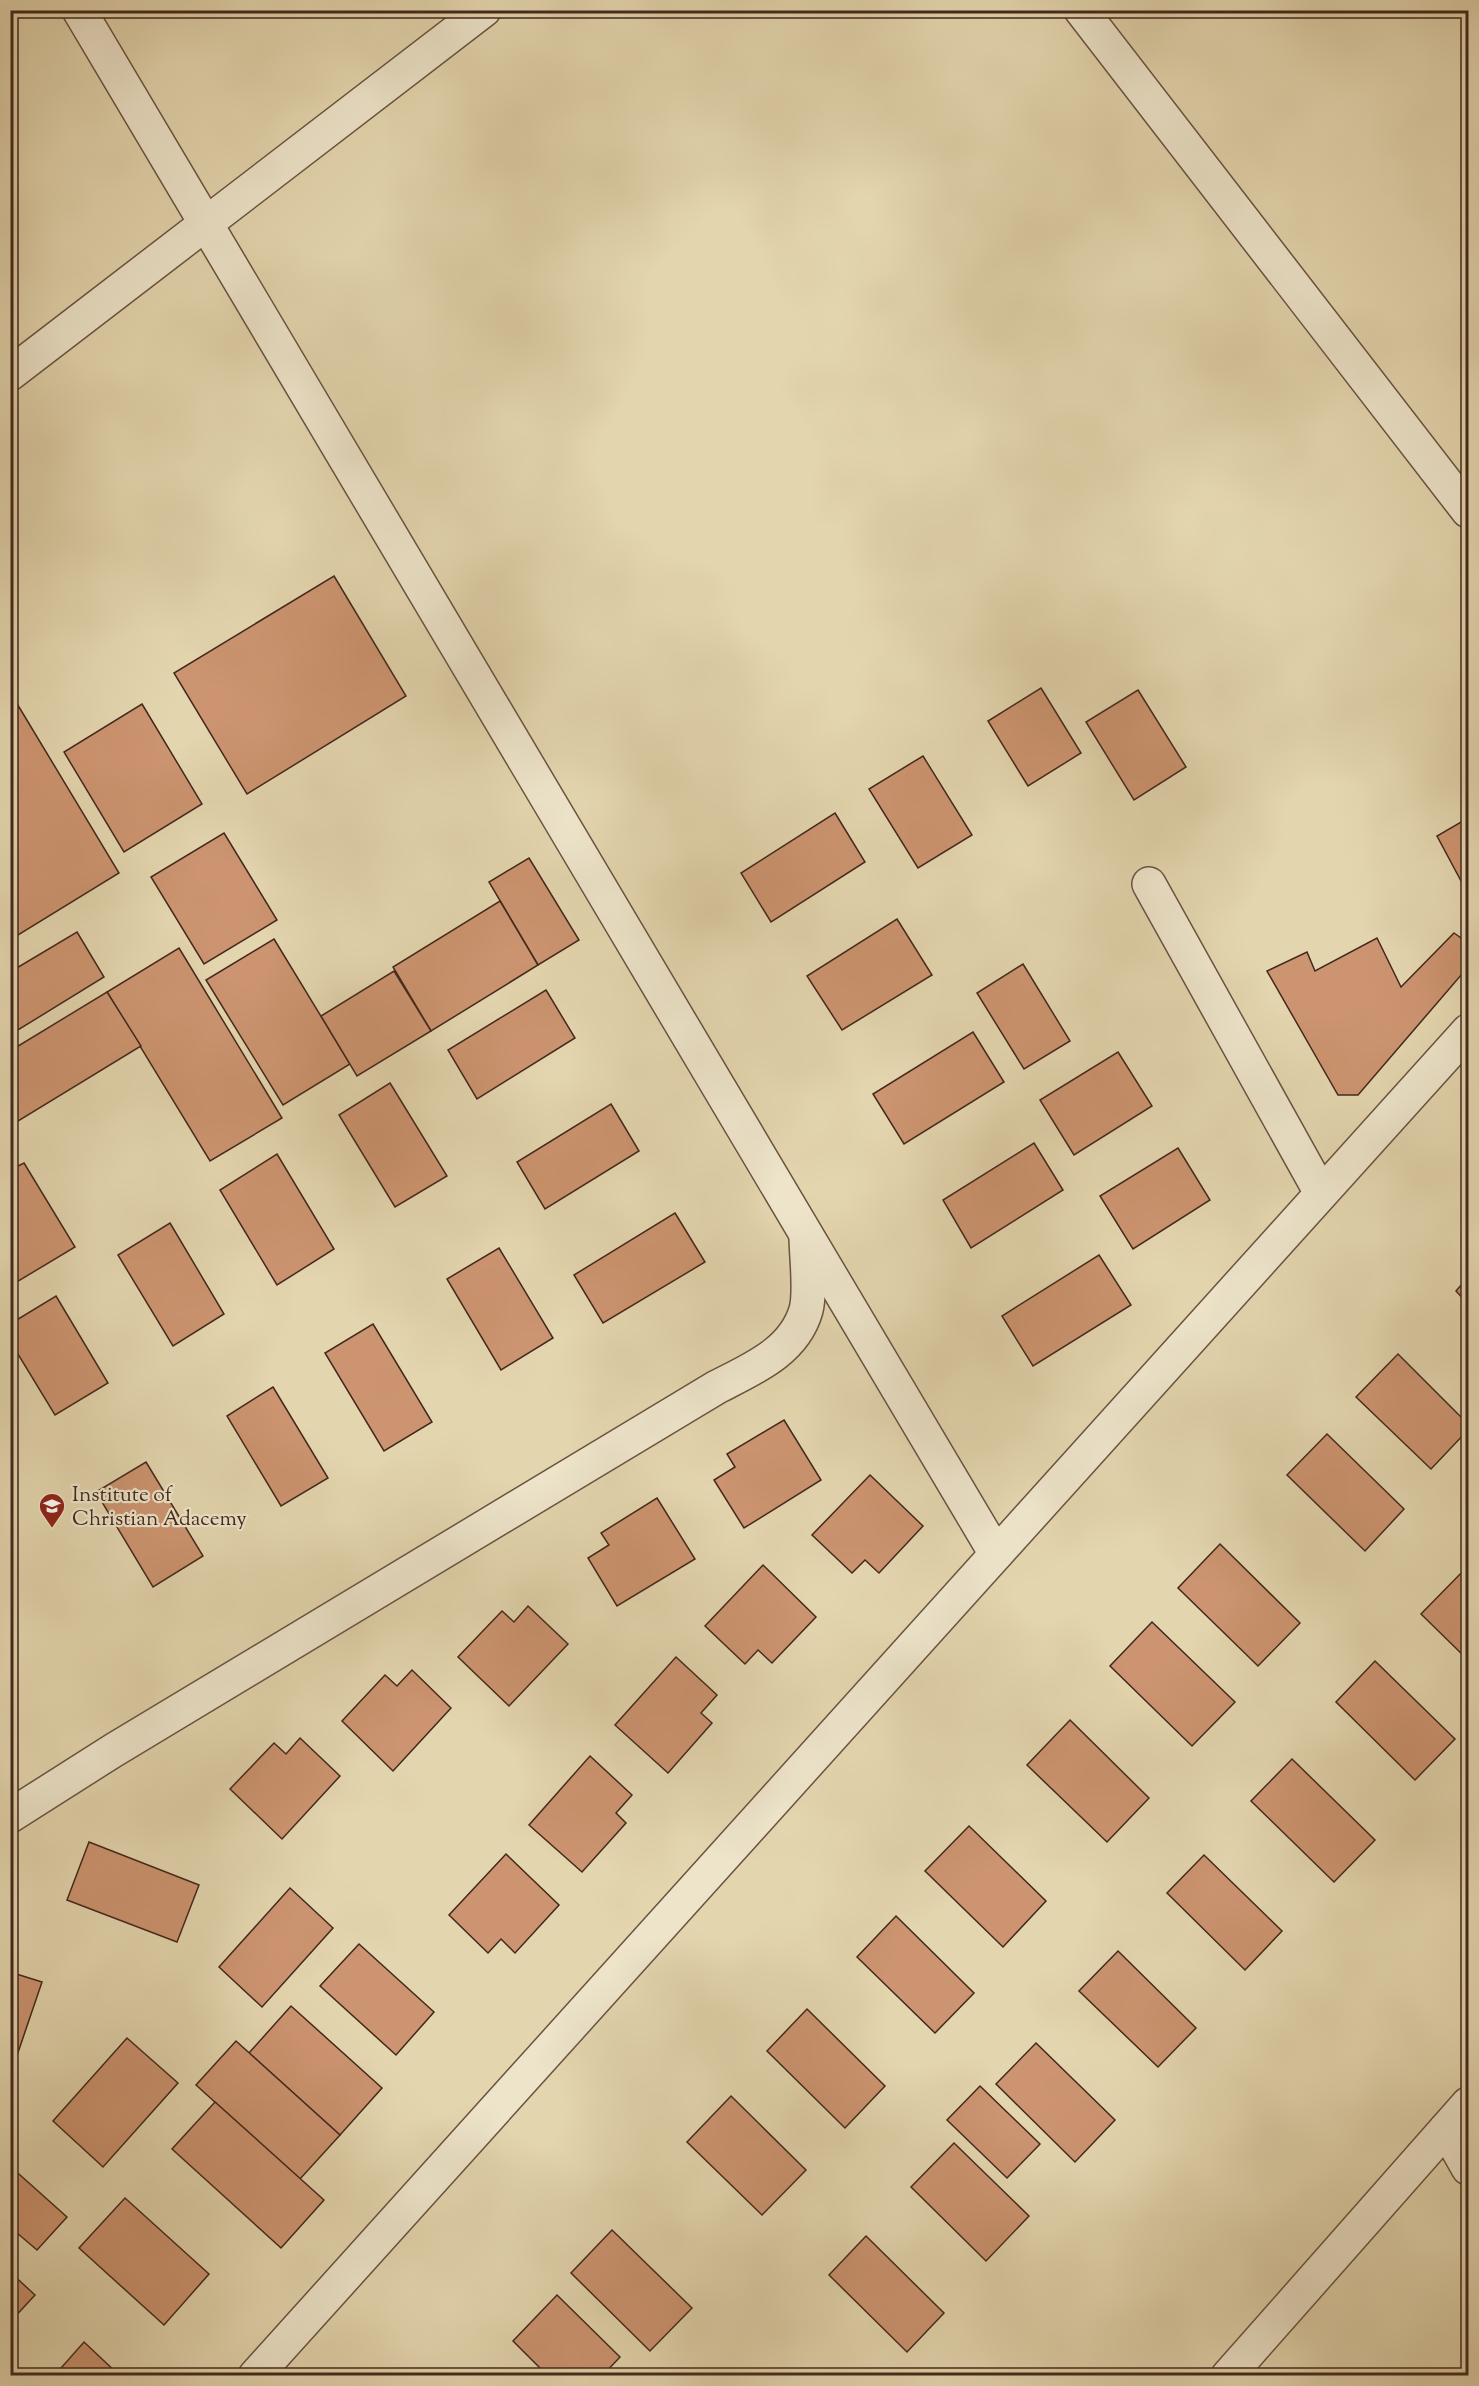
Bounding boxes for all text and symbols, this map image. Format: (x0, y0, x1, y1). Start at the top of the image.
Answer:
place label: Institute of Christian Adacemy (72, 1481, 247, 1535)
school or university icon: Institute of Christian Adacemy (37, 1491, 67, 1529)

